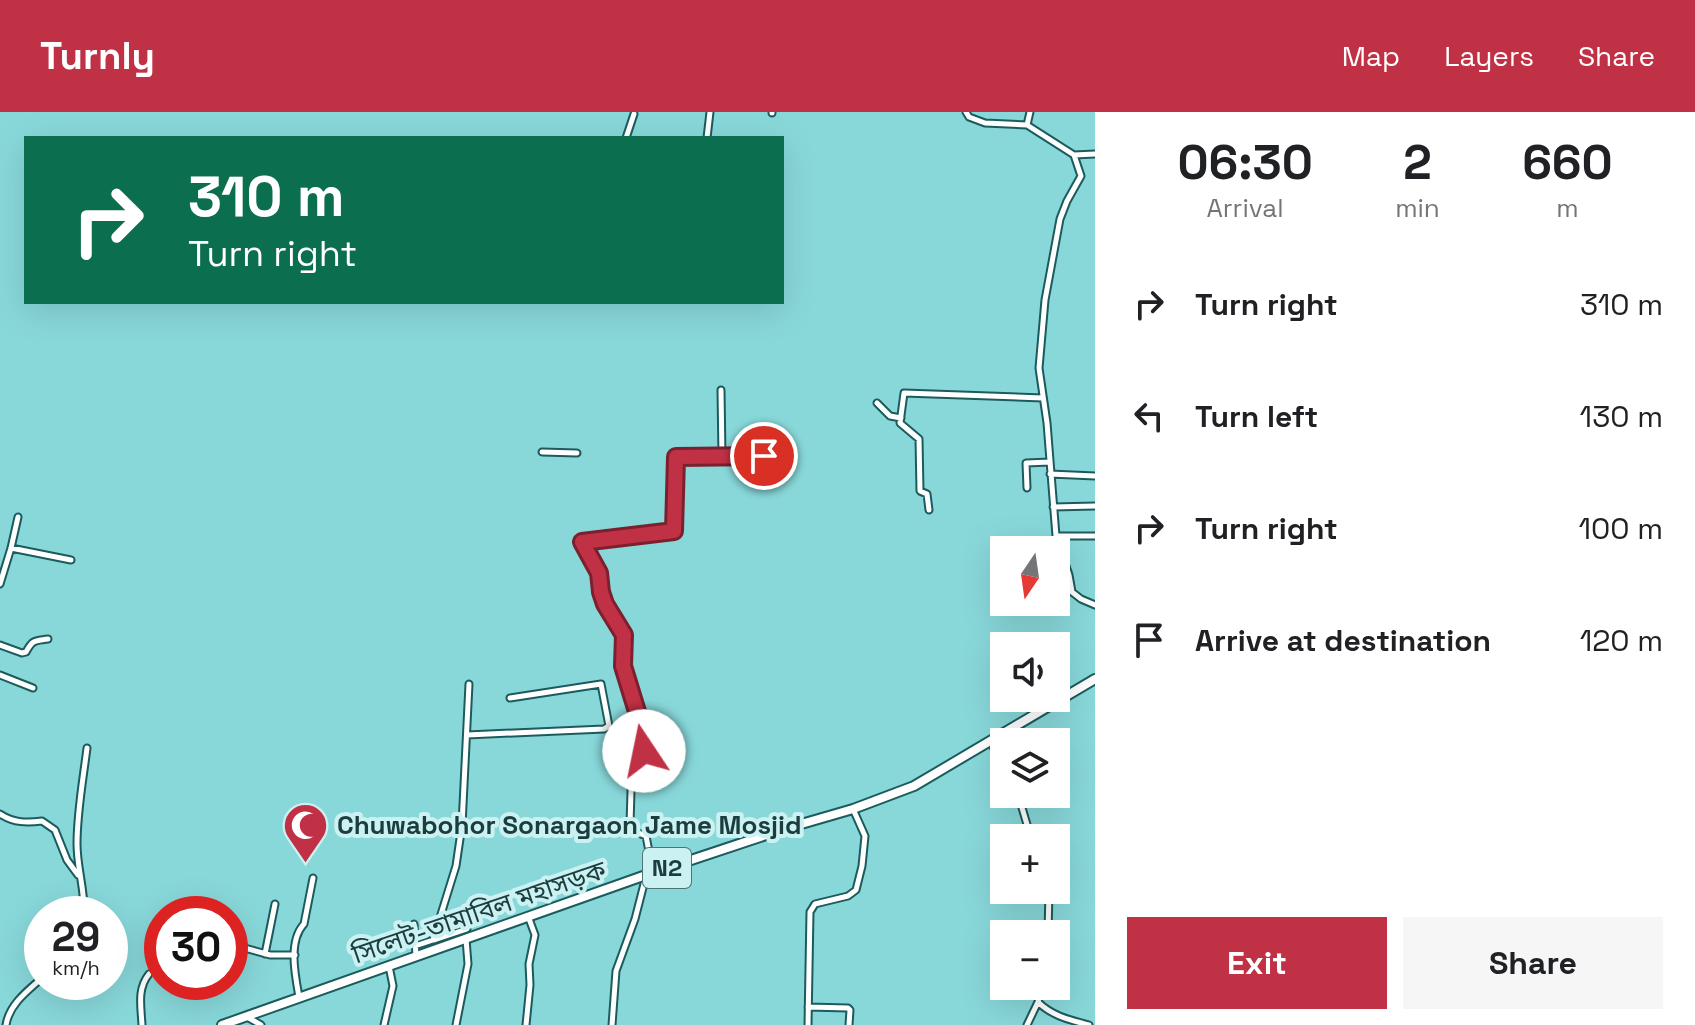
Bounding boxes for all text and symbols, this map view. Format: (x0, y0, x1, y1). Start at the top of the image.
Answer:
text: Turnly (40, 32, 155, 80)
text: Map (1342, 38, 1400, 74)
text: Layers (1444, 38, 1534, 74)
text: Share (1578, 38, 1655, 74)
text: 06:30 (1177, 132, 1313, 193)
text: 2 (1403, 132, 1432, 193)
text: 660 (1522, 132, 1613, 193)
text: 310 m (188, 161, 345, 232)
icon: right (56, 168, 160, 272)
text: Arrival (1206, 191, 1284, 225)
text: min (1395, 191, 1440, 225)
text: m (1556, 191, 1579, 225)
text: Turn right (188, 231, 357, 277)
icon: right (1127, 282, 1171, 326)
text: Turn right (1195, 285, 1338, 324)
text: 310 m (1580, 285, 1663, 324)
icon: left (1127, 394, 1171, 438)
text: Turn left (1195, 397, 1318, 436)
text: 130 m (1580, 397, 1663, 436)
pin (730, 422, 798, 490)
icon: arrive (742, 434, 786, 478)
icon: right (1127, 506, 1171, 550)
text: Turn right (1195, 509, 1338, 548)
text: 100 m (1578, 509, 1663, 548)
north arrow (990, 536, 1070, 616)
map controls (990, 536, 1070, 1000)
icon: arrive (1127, 618, 1171, 662)
text: Arrive at destination (1195, 621, 1491, 660)
text: 120 m (1580, 621, 1663, 660)
button: sound (990, 632, 1070, 712)
position arrow (602, 709, 686, 793)
button: layers (990, 728, 1070, 808)
mosque icon: Chuwabohor Sonargaon Jame Mosjid (282, 801, 330, 864)
place label: Chuwabohor Sonargaon Jame Mosjid (337, 808, 802, 842)
button: + (990, 824, 1070, 904)
road number: N2 (643, 848, 691, 888)
street label: সিলেট-তামাবিল মহাসড়ক (347, 852, 611, 972)
speed limit sign: 30 (144, 896, 248, 1000)
text: 29 (52, 912, 100, 963)
button: Exit (1127, 917, 1387, 1009)
button: Share (1403, 917, 1663, 1009)
button: − (990, 920, 1070, 1000)
text: km/h (52, 955, 100, 981)

